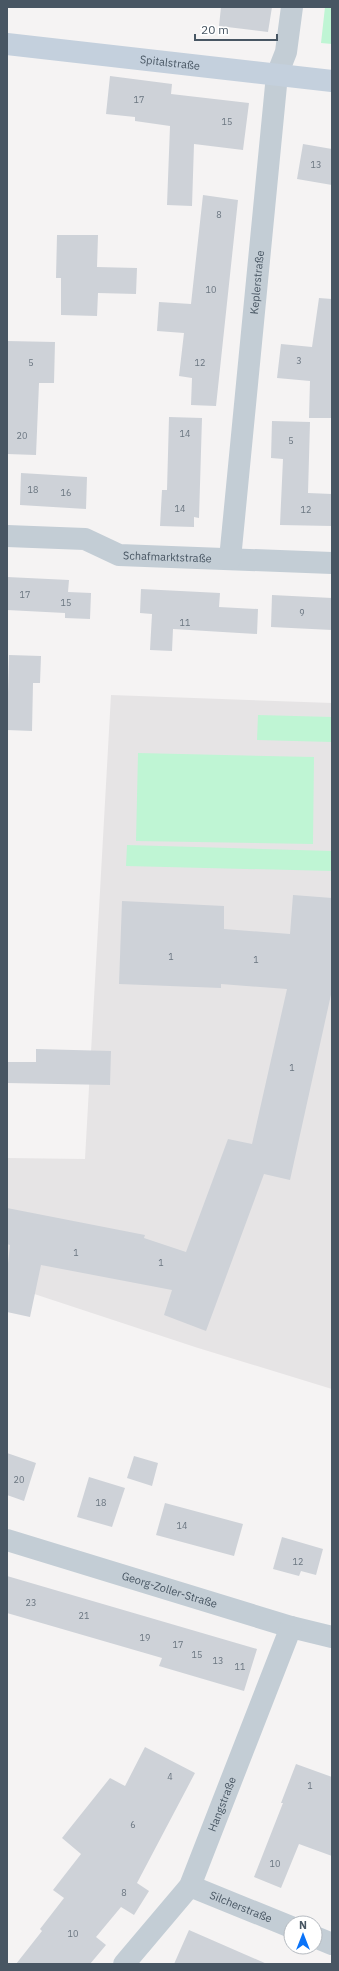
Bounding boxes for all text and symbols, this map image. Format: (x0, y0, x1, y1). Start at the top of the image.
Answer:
scale bar (195, 16, 277, 42)
text: 20 m (201, 22, 229, 37)
street label: Spitalstraße (139, 52, 201, 73)
house number: 17 (134, 94, 144, 105)
house number: 15 (222, 116, 232, 127)
house number: 13 (311, 159, 321, 170)
house number: 8 (216, 209, 222, 220)
street label: Keplerstraße (247, 250, 267, 315)
house number: 10 (206, 284, 216, 295)
house number: 3 (296, 355, 302, 366)
house number: 5 (28, 357, 34, 368)
house number: 12 (195, 357, 205, 368)
house number: 14 (180, 428, 190, 439)
house number: 20 (17, 430, 27, 441)
house number: 5 (288, 435, 294, 446)
house number: 18 (28, 484, 38, 495)
house number: 16 (61, 487, 71, 498)
house number: 14 (175, 503, 185, 514)
house number: 12 (301, 504, 311, 515)
street label: Schafmarktstraße (123, 548, 212, 565)
house number: 17 (20, 589, 30, 600)
house number: 15 (61, 597, 71, 608)
house number: 9 (299, 607, 305, 618)
house number: 11 (180, 617, 190, 628)
house number: 1 (168, 951, 174, 962)
house number: 1 (253, 954, 259, 965)
house number: 1 (289, 1062, 295, 1073)
house number: 1 (73, 1247, 79, 1258)
house number: 1 (158, 1257, 164, 1268)
house number: 20 (14, 1474, 24, 1485)
house number: 18 (96, 1497, 106, 1508)
house number: 14 (177, 1520, 187, 1531)
house number: 12 (293, 1556, 303, 1567)
street label: Georg-Zoller-Straße (120, 1569, 219, 1611)
house number: 23 (26, 1597, 36, 1608)
house number: 21 (79, 1610, 89, 1621)
house number: 19 (140, 1632, 150, 1643)
house number: 17 (173, 1639, 183, 1650)
house number: 15 (192, 1649, 202, 1660)
house number: 13 (213, 1655, 223, 1666)
house number: 11 (235, 1661, 245, 1672)
house number: 4 (167, 1771, 173, 1782)
street label: Hangstraße (205, 1775, 239, 1834)
house number: 1 (307, 1780, 313, 1791)
house number: 6 (130, 1819, 136, 1830)
house number: 10 (270, 1858, 280, 1869)
house number: 8 (121, 1887, 127, 1898)
street label: Silcherstraße (208, 1888, 274, 1926)
north arrow (283, 1915, 323, 1955)
text: N (299, 1918, 307, 1932)
house number: 10 (68, 1928, 78, 1939)

